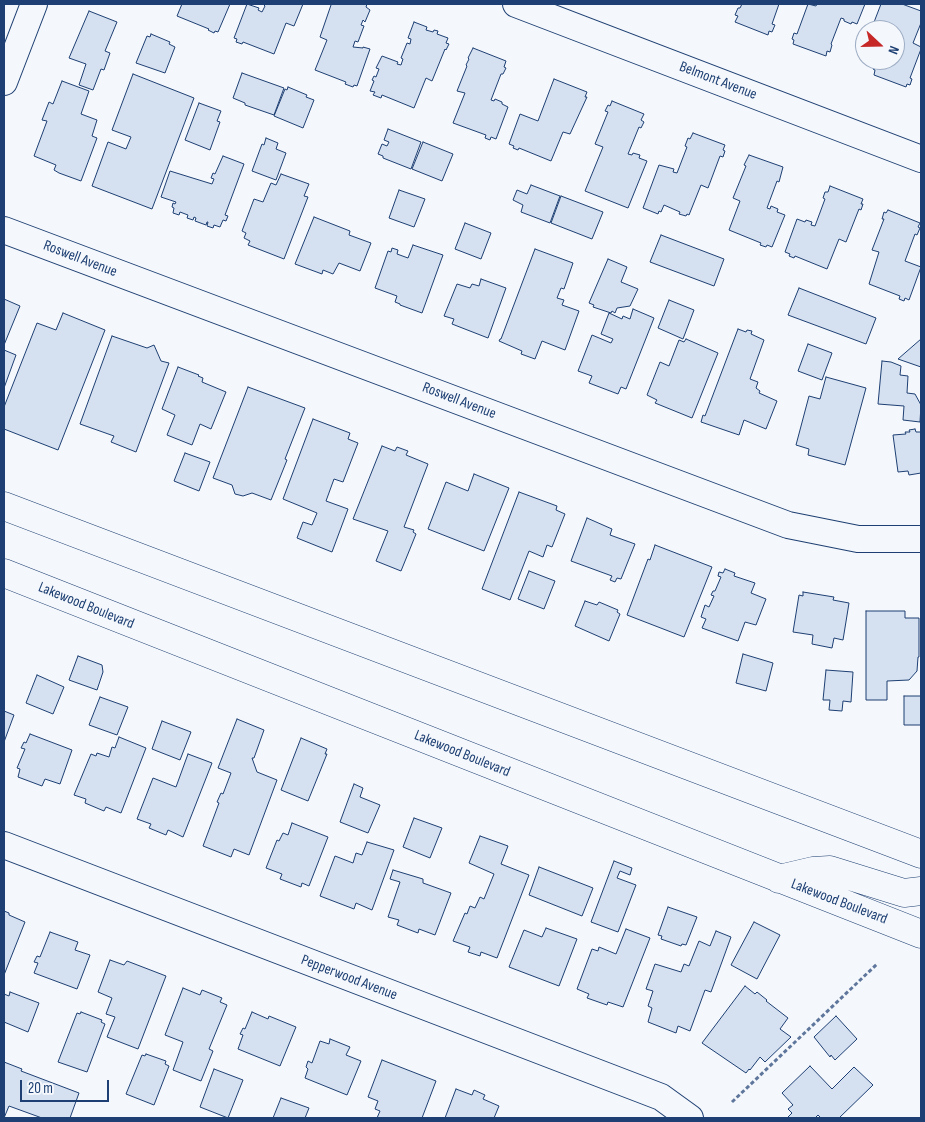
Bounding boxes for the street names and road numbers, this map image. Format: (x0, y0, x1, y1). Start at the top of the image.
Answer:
street label: Belmont Avenue (677, 58, 759, 104)
street label: Roswell Avenue (41, 237, 119, 281)
street label: Roswell Avenue (420, 379, 498, 423)
street label: Lakewood Boulevard (35, 579, 137, 633)
street label: Lakewood Boulevard (411, 727, 513, 781)
street label: Lakewood Boulevard (788, 875, 890, 929)
street label: Pepperwood Avenue (298, 951, 400, 1005)

